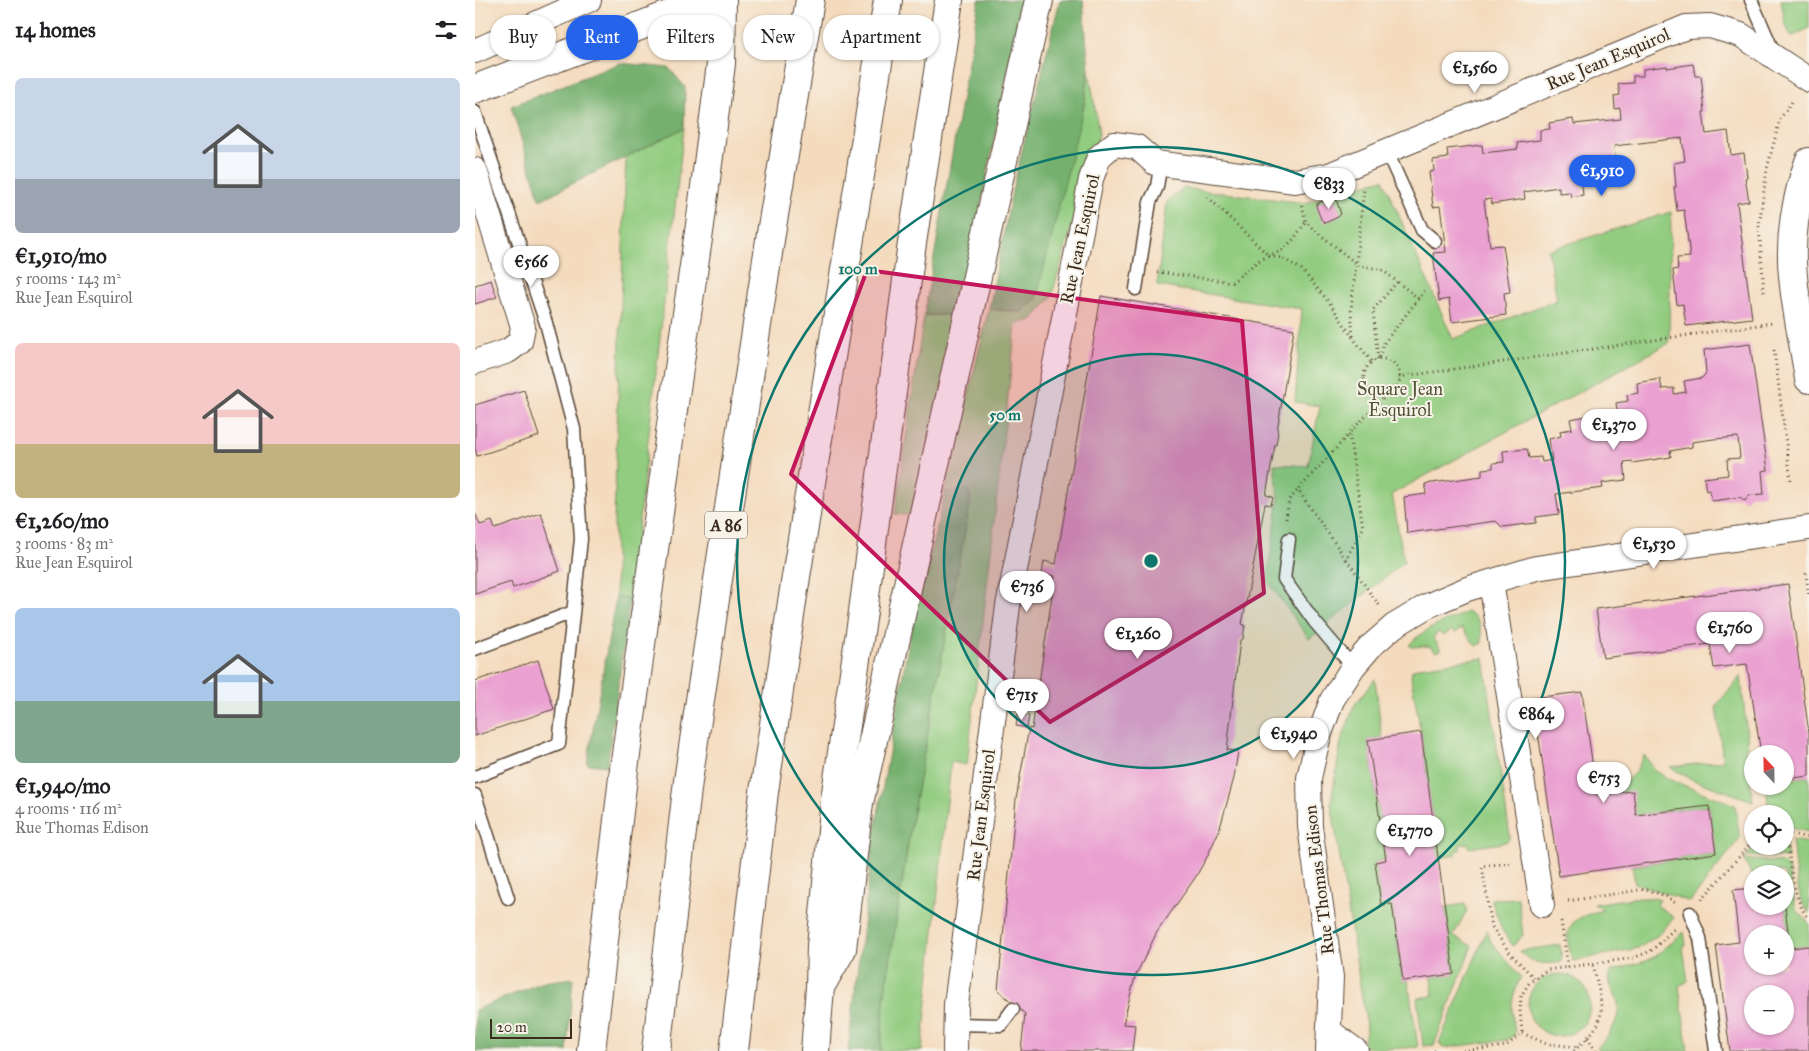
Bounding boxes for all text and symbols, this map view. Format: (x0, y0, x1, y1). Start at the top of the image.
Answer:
chip: Buy (490, 15, 556, 60)
chip: Rent (566, 15, 638, 60)
chip: Filters (648, 15, 733, 60)
chip: New (743, 15, 813, 60)
chip: Apartment (823, 15, 939, 60)
icon: filters (432, 16, 460, 44)
text: 14 homes (15, 17, 96, 43)
street label: Rue Jean Esquirol (1543, 23, 1674, 96)
pin: €1,560 (1434, 52, 1516, 94)
text: €1,560 (1453, 58, 1497, 77)
icon: home (193, 111, 283, 201)
pin: €1,910 (1561, 154, 1643, 197)
text: €1,910 (1580, 161, 1624, 180)
pin: €833 (1299, 168, 1359, 210)
street label: Rue Jean Esquirol (1055, 172, 1106, 306)
text: €833 (1313, 174, 1345, 193)
text: €1,910/mo (15, 243, 107, 269)
pin: €566 (501, 246, 561, 288)
text: €566 (514, 252, 548, 271)
text: 100 m (838, 260, 878, 278)
text: 5 rooms · 143 m² (15, 269, 121, 288)
text: Rue Jean Esquirol (15, 288, 133, 307)
icon: home (193, 376, 283, 466)
park label: Square Jean Esquirol (1357, 378, 1443, 422)
text: 50 m (989, 406, 1021, 424)
pin: €1,370 (1573, 408, 1655, 451)
text: €1,370 (1592, 415, 1636, 434)
text: €1,260/mo (15, 508, 109, 534)
road number: A 86 (705, 512, 747, 538)
pin: €1,530 (1613, 528, 1695, 570)
text: 3 rooms · 83 m² (15, 534, 113, 553)
text: €1,530 (1632, 534, 1676, 553)
centre of rings (1142, 552, 1160, 570)
text: Rue Jean Esquirol (15, 553, 133, 572)
pin: €736 (997, 570, 1057, 613)
text: €736 (1011, 577, 1043, 596)
pin: €1,760 (1689, 612, 1771, 654)
pin: €1,260 (1097, 618, 1179, 660)
text: €1,760 (1707, 618, 1753, 637)
text: €1,260 (1115, 624, 1161, 643)
icon: home (193, 641, 283, 731)
pin: €715 (992, 678, 1052, 721)
text: €715 (1006, 685, 1038, 704)
pin: €864 (1506, 698, 1566, 740)
text: €864 (1518, 704, 1554, 723)
pin: €1,940 (1253, 718, 1335, 760)
text: €1,940 (1271, 724, 1317, 743)
north arrow (1744, 745, 1794, 795)
map controls (1744, 745, 1794, 1035)
street label: Rue Jean Esquirol (962, 748, 1001, 882)
pin: €753 (1574, 762, 1634, 804)
text: €753 (1588, 768, 1620, 787)
text: €1,940/mo (15, 773, 111, 799)
text: 4 rooms · 116 m² (15, 799, 122, 818)
street label: Rue Thomas Edison (1299, 804, 1339, 956)
button: locate (1744, 805, 1794, 855)
pin: €1,770 (1369, 814, 1451, 857)
text: Rue Thomas Edison (15, 818, 149, 837)
text: €1,770 (1387, 821, 1433, 840)
button: layers (1744, 865, 1794, 915)
button: + (1744, 925, 1794, 975)
button: − (1744, 985, 1794, 1035)
scale bar (490, 1016, 573, 1039)
text: 20 m (497, 1019, 527, 1036)

